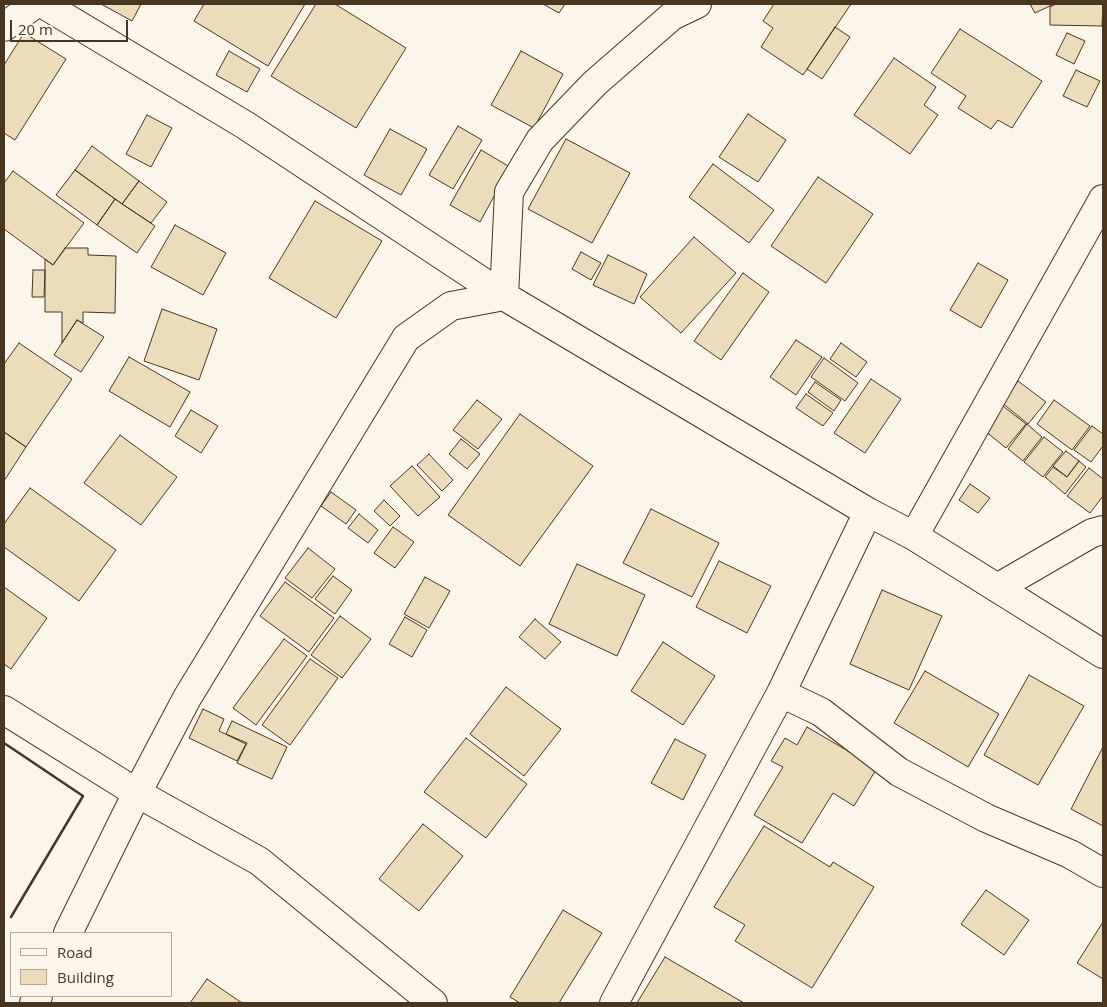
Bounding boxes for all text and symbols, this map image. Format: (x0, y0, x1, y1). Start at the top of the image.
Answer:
scale bar (12, 10, 130, 42)
text: 20 m (18, 19, 53, 39)
legend (10, 932, 172, 997)
text: Road (57, 942, 93, 962)
text: Building (57, 967, 114, 987)

